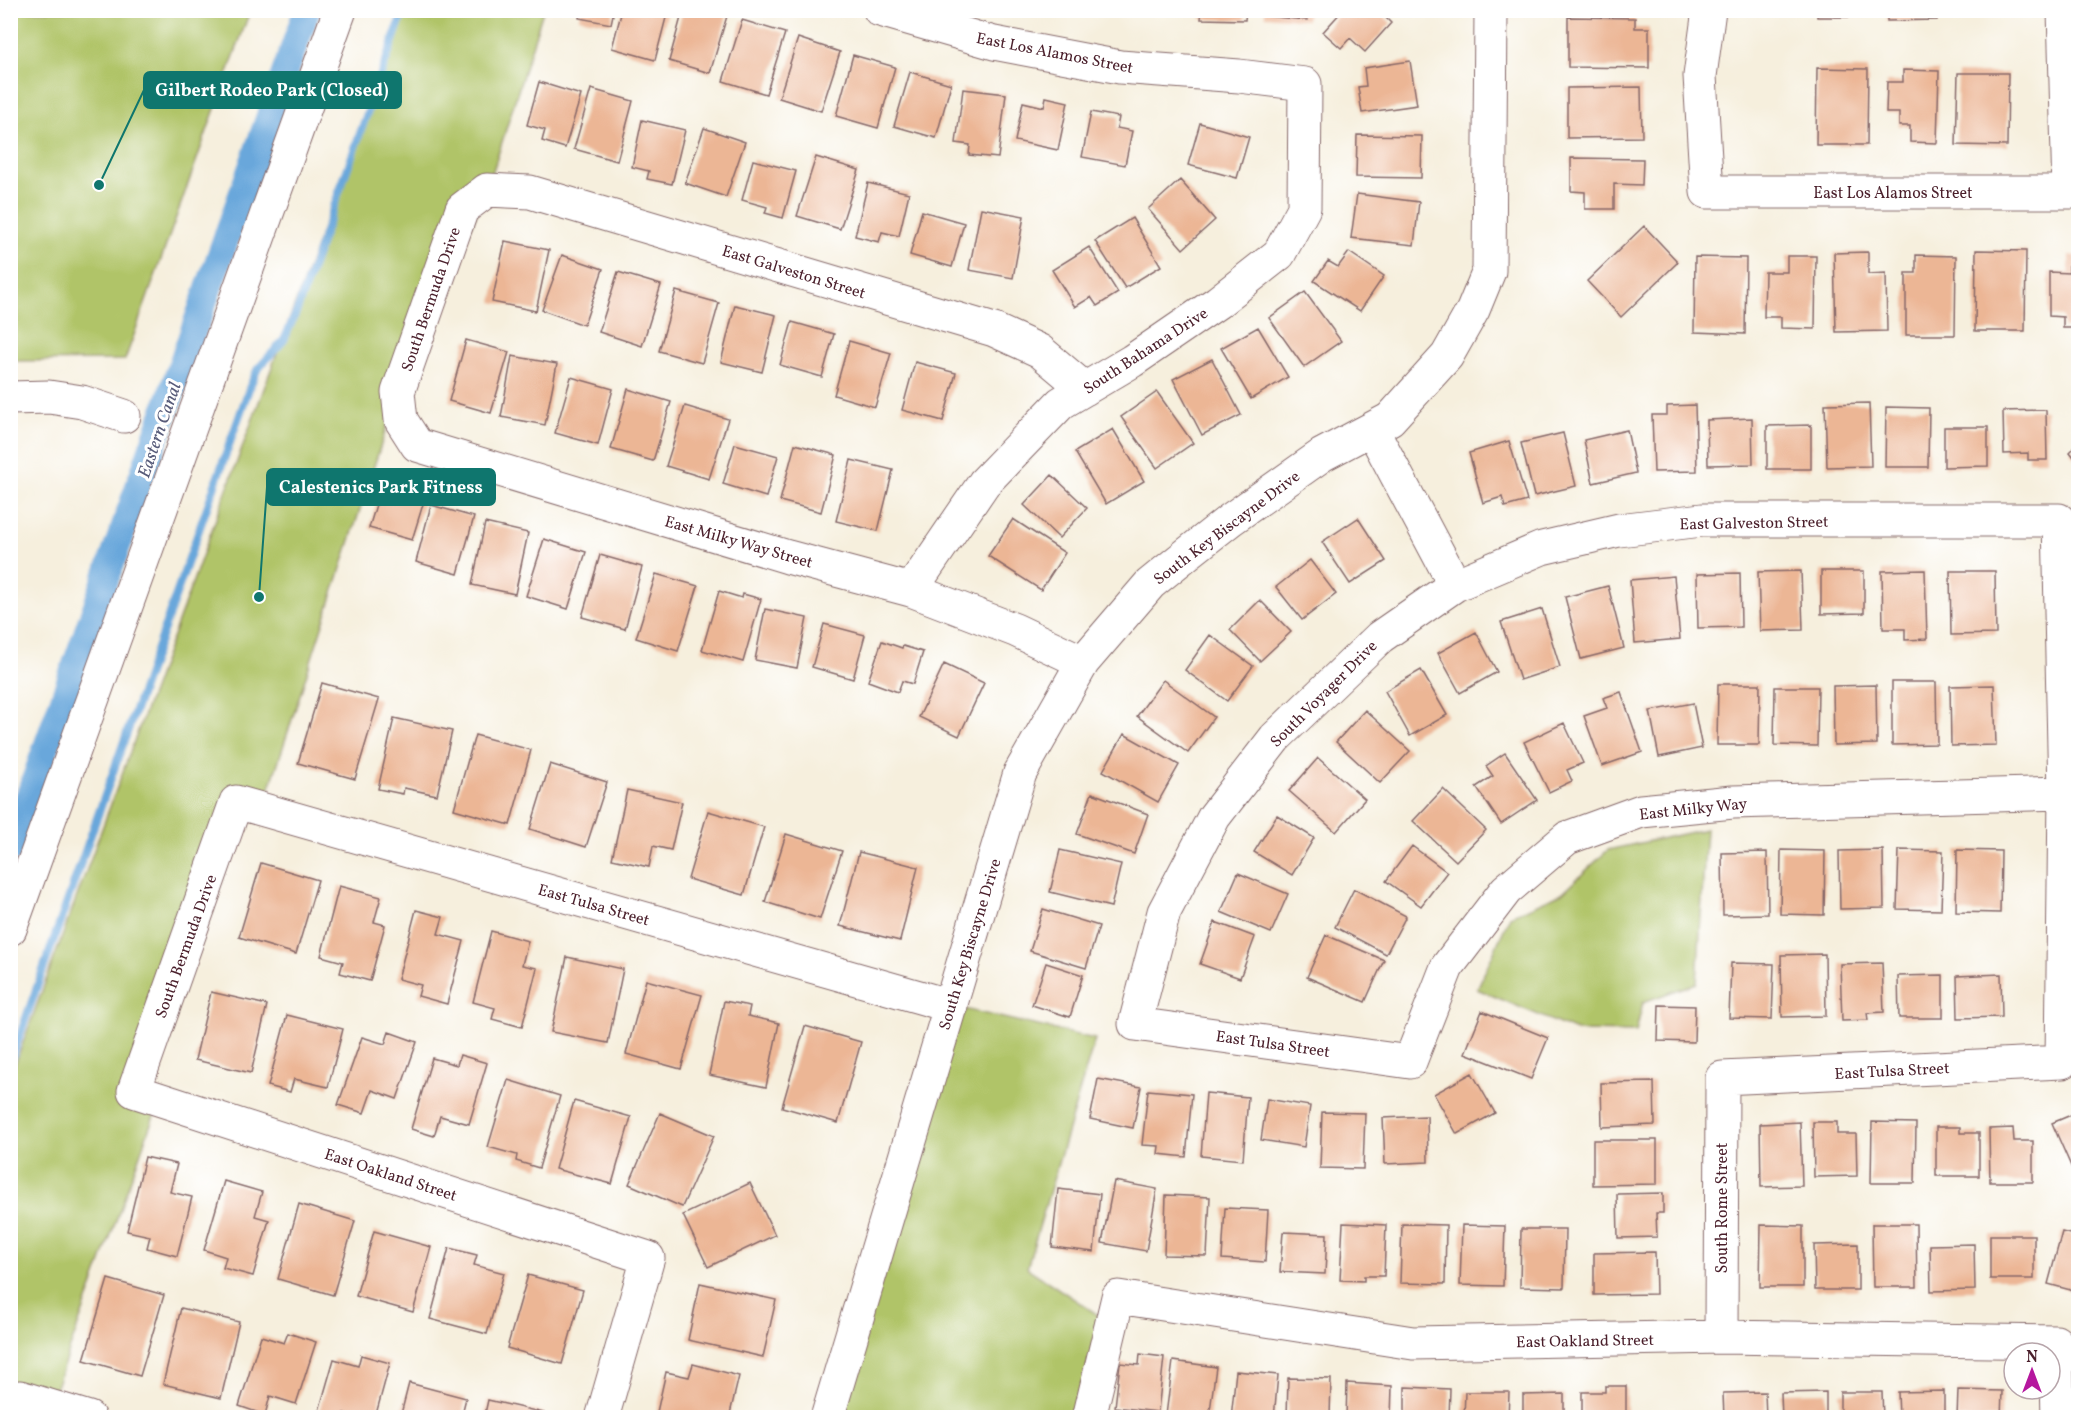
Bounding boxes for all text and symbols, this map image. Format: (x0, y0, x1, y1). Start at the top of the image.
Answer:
street label: East Los Alamos Street (974, 28, 1135, 80)
callout: Gilbert Rodeo Park (Closed) (144, 72, 401, 108)
text: Gilbert Rodeo Park (Closed) (155, 79, 389, 104)
street label: East Los Alamos Street (1813, 183, 1973, 205)
street label: South Bermuda Drive (397, 224, 467, 375)
street label: East Galveston Street (719, 241, 868, 305)
street label: South Bahama Drive (1079, 303, 1213, 400)
water label: Eastern Canal (132, 379, 189, 482)
street label: South Key Biscayne Drive (1149, 466, 1305, 591)
callout: Calestenics Park Fitness (267, 469, 495, 505)
text: Calestenics Park Fitness (279, 476, 483, 501)
street label: East Milky Way Street (662, 511, 815, 575)
street label: East Galveston Street (1679, 512, 1829, 536)
street label: South Voyager Drive (1266, 636, 1383, 753)
street label: East Milky Way (1638, 793, 1749, 827)
street label: South Key Biscayne Drive (934, 856, 1007, 1033)
street label: South Bermuda Drive (151, 872, 223, 1022)
street label: East Tulsa Street (535, 879, 652, 932)
street label: East Tulsa Street (1214, 1026, 1332, 1064)
street label: East Tulsa Street (1834, 1058, 1951, 1086)
street label: South Rome Street (1712, 1142, 1734, 1273)
street label: East Oakland Street (321, 1144, 460, 1208)
street label: East Oakland Street (1516, 1330, 1655, 1354)
north arrow (2002, 1341, 2062, 1401)
text: N (2026, 1347, 2038, 1369)

